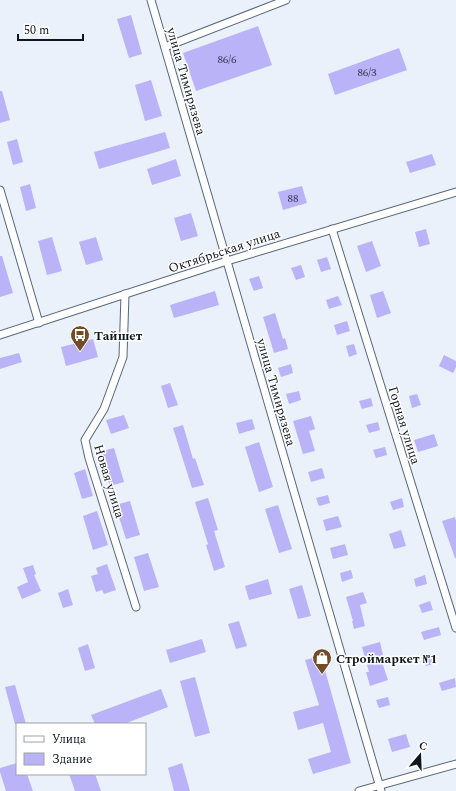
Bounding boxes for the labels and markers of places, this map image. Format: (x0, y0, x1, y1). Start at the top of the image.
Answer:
bus stop icon: Тайшет (69, 324, 91, 352)
place label: Тайшет (94, 326, 143, 346)
shop icon: Строймаркет №1 (311, 647, 333, 675)
place label: Строймаркет №1 (336, 649, 437, 669)

